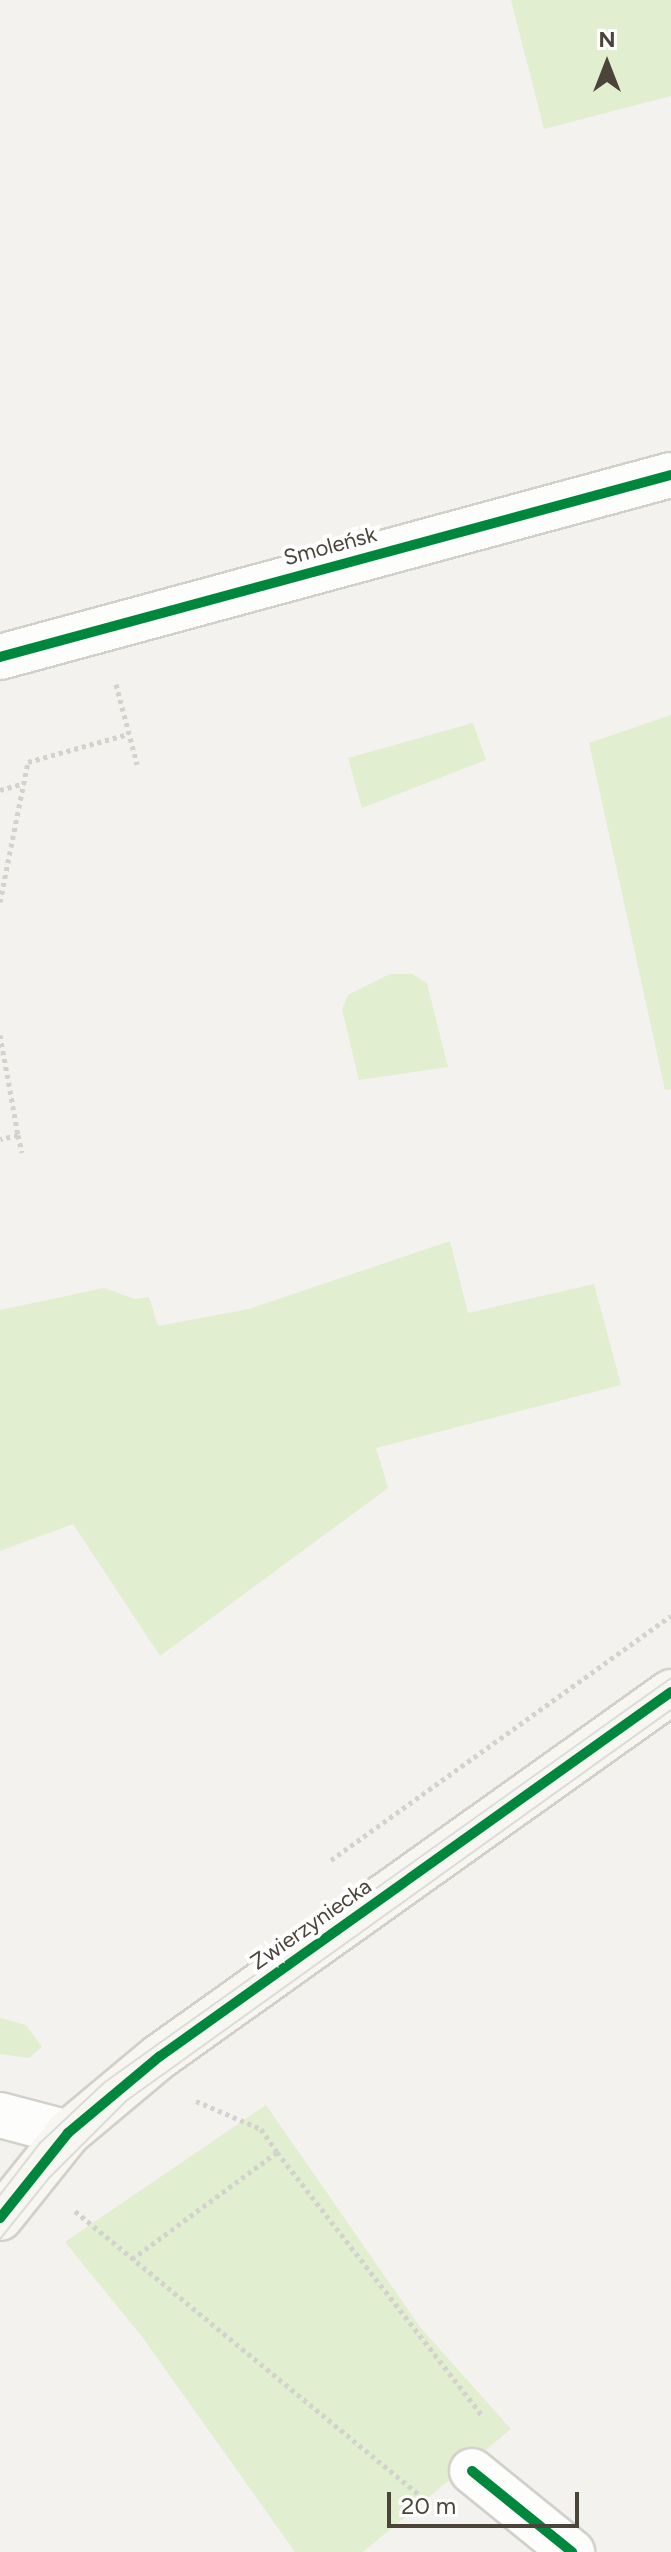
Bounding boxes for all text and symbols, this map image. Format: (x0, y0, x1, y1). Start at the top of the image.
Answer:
north arrow (567, 24, 647, 104)
text: N (598, 26, 616, 53)
street label: Smoleńsk (281, 521, 379, 571)
street label: Zwierzyniecka (246, 1873, 376, 1975)
scale bar (391, 2476, 583, 2526)
text: 20 m (401, 2491, 456, 2520)

